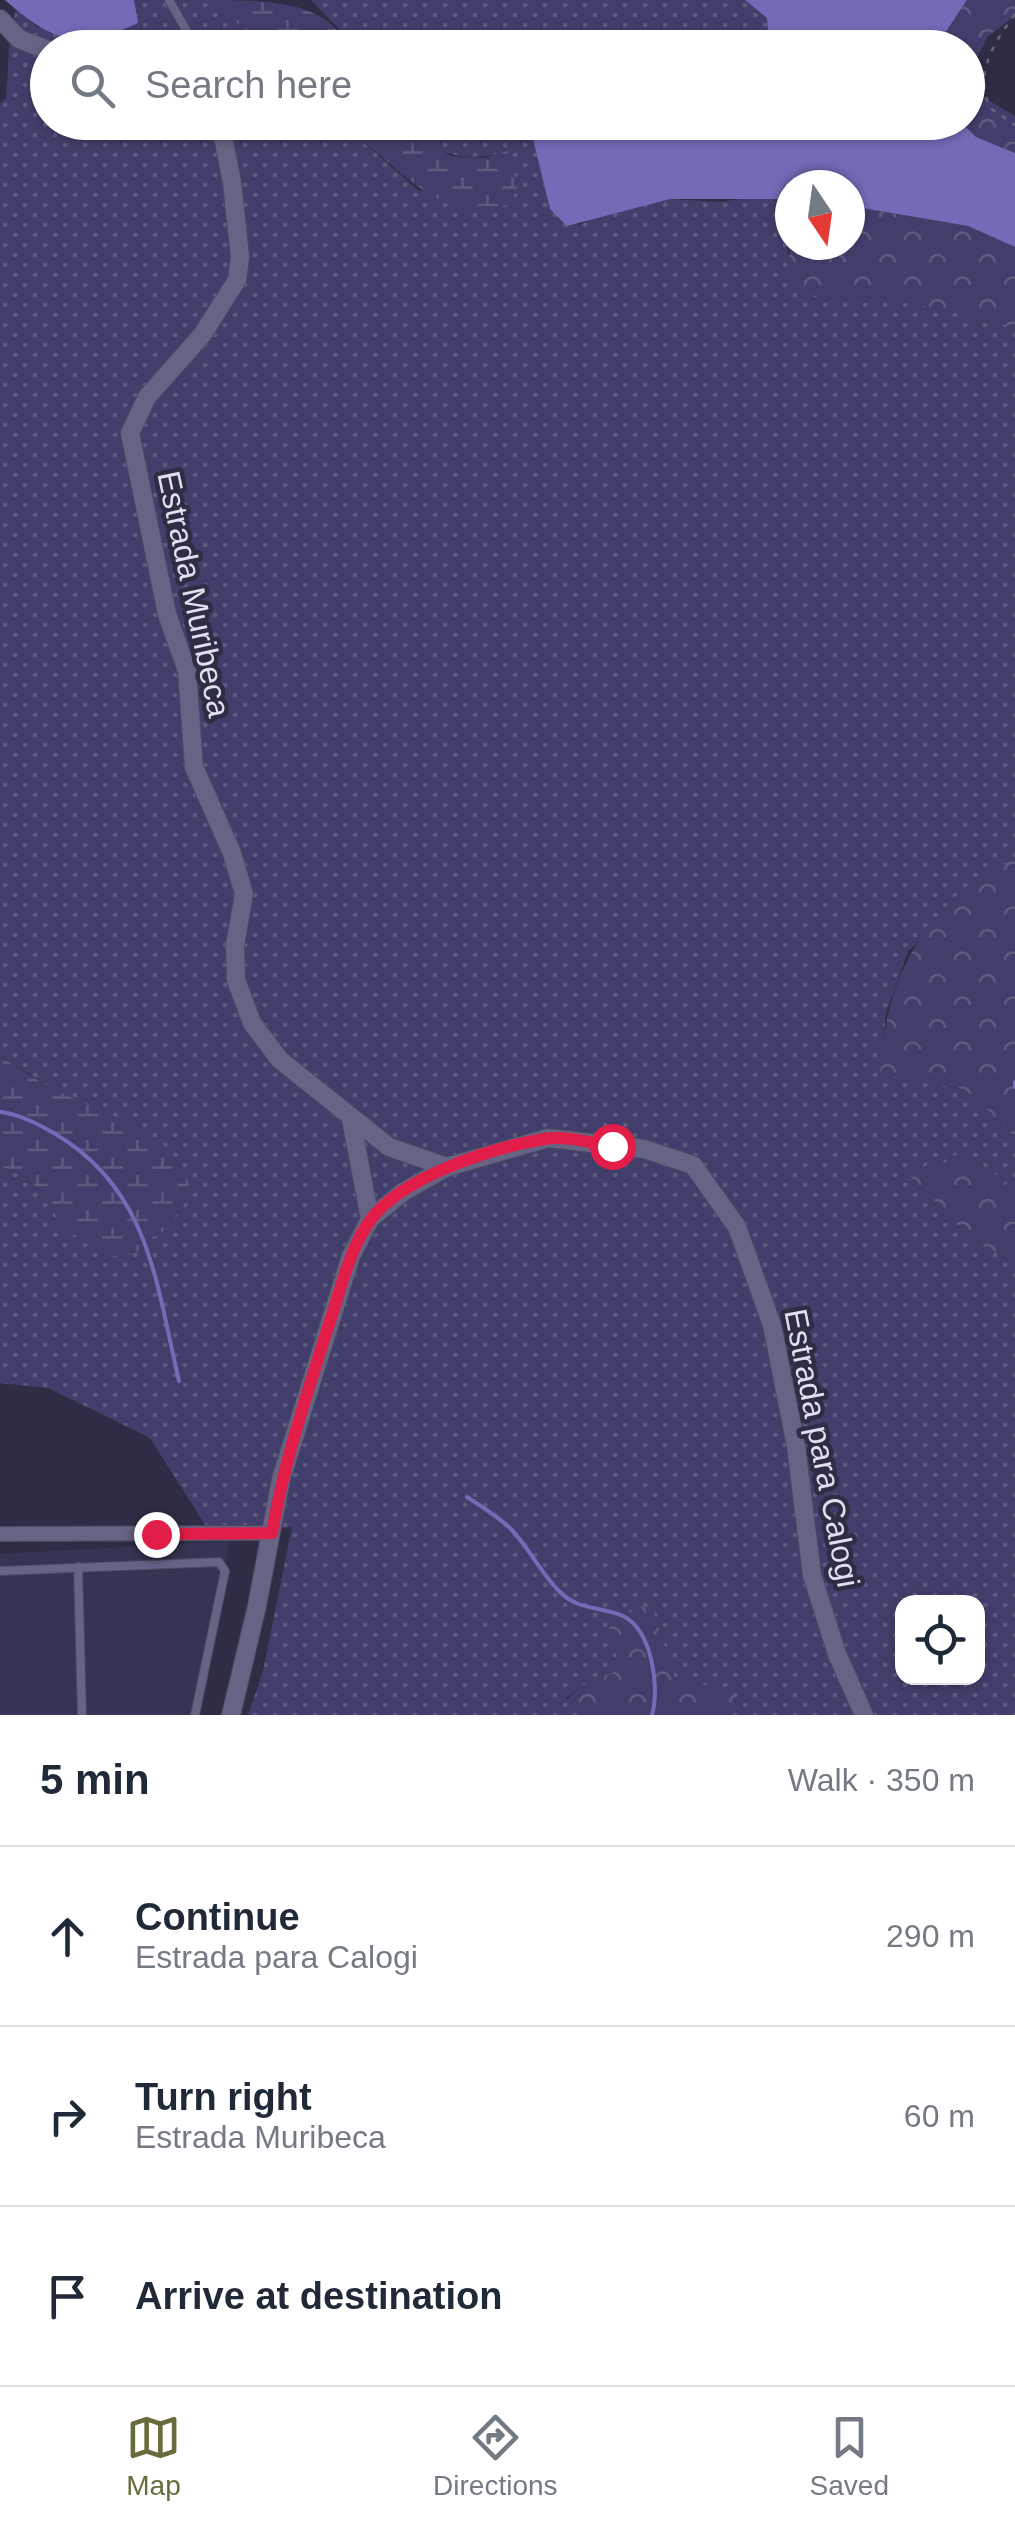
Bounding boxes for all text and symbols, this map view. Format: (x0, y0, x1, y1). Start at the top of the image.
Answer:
search box (30, 30, 985, 140)
icon: search (65, 58, 120, 113)
text: Search here (145, 64, 352, 106)
north arrow (775, 170, 865, 260)
street label: Estrada Muribeca (150, 468, 238, 721)
route start (590, 1124, 636, 1170)
street label: Estrada para Calogi (777, 1306, 867, 1590)
route end (134, 1512, 180, 1558)
map controls (895, 1595, 985, 1685)
button: locate (895, 1595, 985, 1685)
text: 5 min (40, 1756, 150, 1803)
text: Walk · 350 m (788, 1762, 975, 1798)
text: Continue (135, 1896, 300, 1938)
icon: ahead (40, 1909, 95, 1964)
text: 290 m (886, 1918, 975, 1954)
text: Estrada para Calogi (135, 1939, 418, 1975)
text: Turn right (135, 2076, 312, 2118)
icon: right (40, 2089, 95, 2144)
text: 60 m (904, 2098, 975, 2134)
text: Estrada Muribeca (135, 2119, 386, 2155)
icon: arrive (40, 2269, 95, 2324)
text: Arrive at destination (135, 2275, 502, 2317)
tab: Map (126, 2410, 181, 2502)
tab: Directions (433, 2410, 558, 2502)
tab: Saved (810, 2410, 889, 2502)

